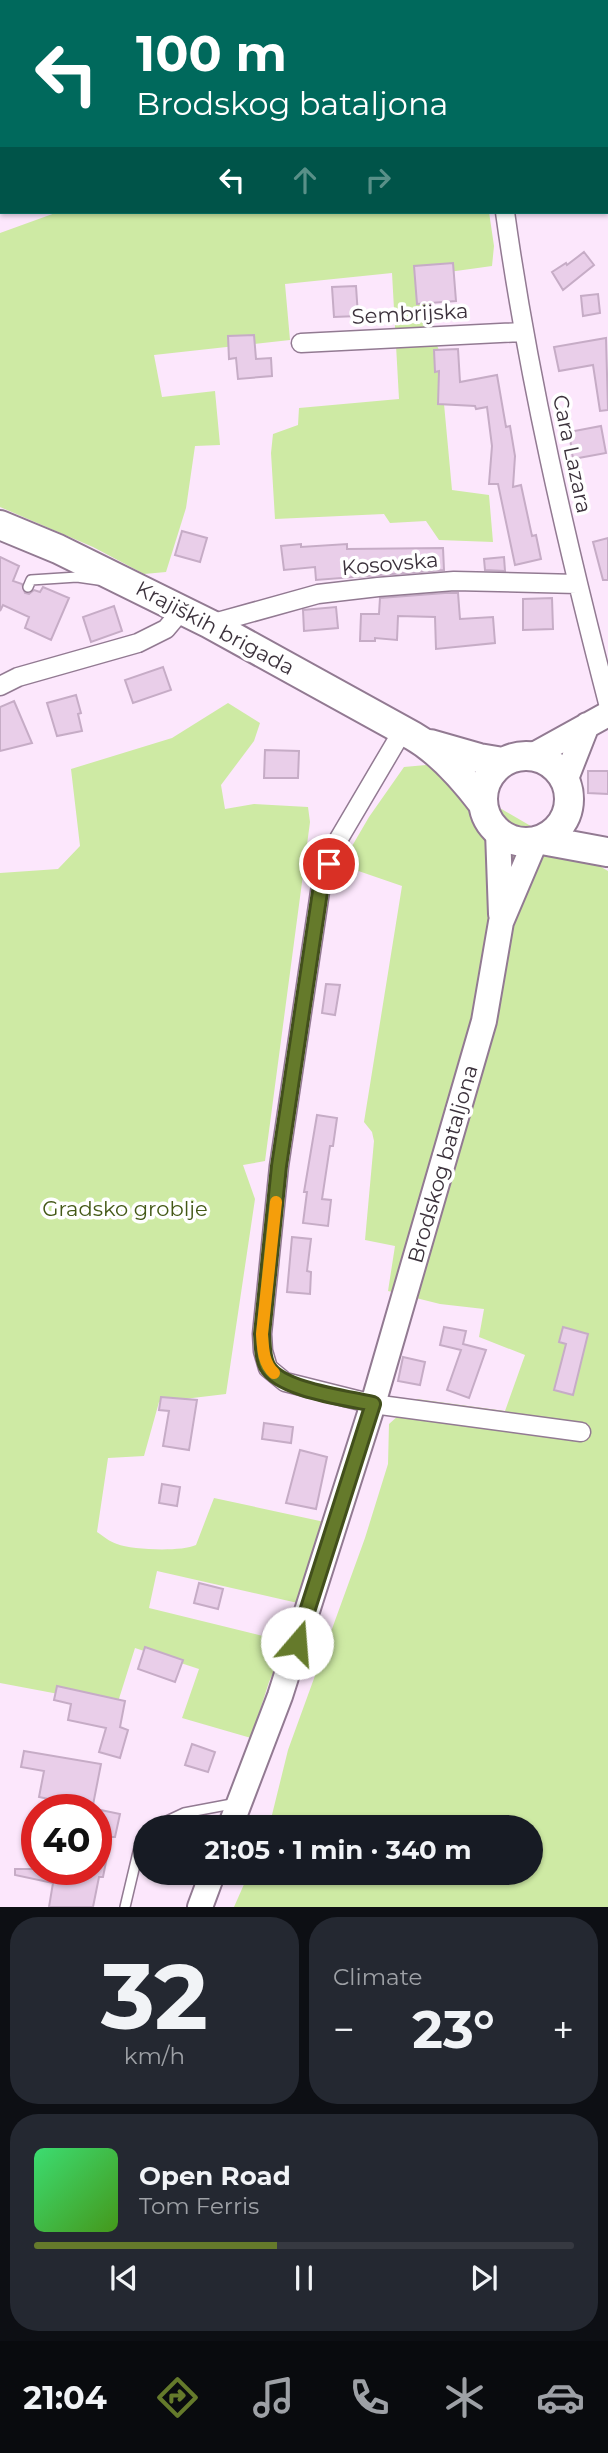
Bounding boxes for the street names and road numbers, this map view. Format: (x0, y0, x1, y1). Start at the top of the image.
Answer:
street label: Sembrijska (351, 298, 469, 329)
street label: Cara Lazara (548, 392, 597, 515)
street label: Kosovska (341, 547, 439, 580)
street label: Krajiških brigada (132, 575, 299, 680)
street label: Brodskog bataljona (402, 1062, 483, 1266)

